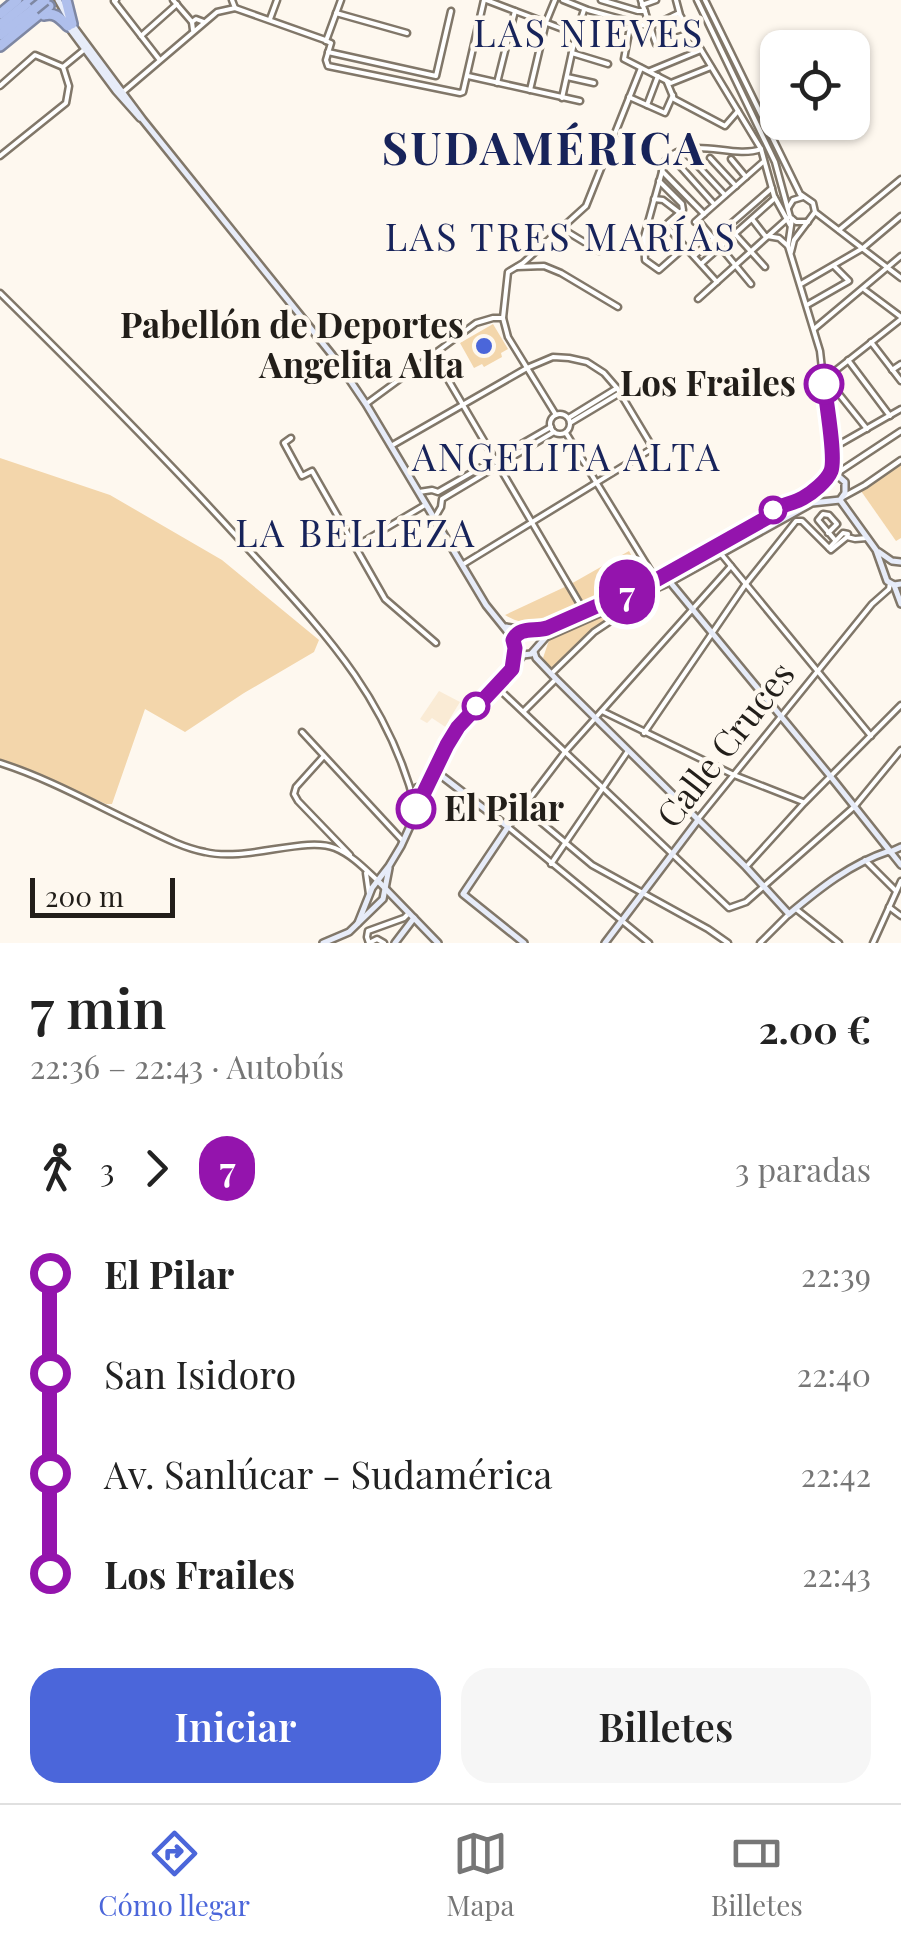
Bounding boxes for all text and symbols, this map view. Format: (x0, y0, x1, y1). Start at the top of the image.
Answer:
district label: LAS NIEVES (473, 6, 705, 57)
map controls (760, 30, 870, 140)
button: locate (760, 30, 870, 140)
district label: SUDAMÉRICA (382, 116, 706, 176)
district label: LAS TRES MARÍAS (385, 210, 737, 261)
place label: Pabellón de Deportes Angelita Alta (120, 300, 464, 387)
marker: Pabellón de Deportes Angelita Alta (473, 335, 495, 357)
place label: Los Frailes (620, 358, 796, 405)
marker: Los Frailes (805, 365, 843, 403)
district label: ANGELITA ALTA (411, 430, 722, 481)
unlabelled marker (760, 497, 786, 523)
district label: LA BELLEZA (235, 506, 477, 557)
line badge: 7 (594, 560, 660, 624)
text: 7 (619, 569, 635, 616)
street label: Calle Cruces (645, 651, 803, 836)
unlabelled marker (463, 693, 489, 719)
place label: El Pilar (444, 783, 565, 830)
marker: El Pilar (397, 790, 435, 828)
scale bar (30, 873, 175, 918)
text: 200 m (45, 877, 124, 914)
text: 7 min (30, 969, 166, 1043)
text: 2.00 € (759, 1003, 871, 1054)
text: 22:36 – 22:43 · Autobús (30, 1044, 344, 1087)
icon: walk (30, 1141, 85, 1196)
icon: forward (129, 1141, 184, 1196)
text: 7 (219, 1145, 235, 1192)
text: 3 (100, 1147, 114, 1190)
text: 3 paradas (735, 1147, 871, 1190)
text: El Pilar (104, 1248, 234, 1299)
text: 22:39 (801, 1252, 871, 1295)
text: San Isidoro (104, 1348, 296, 1399)
text: 22:40 (797, 1352, 871, 1395)
text: Av. Sanlúcar - Sudamérica (104, 1448, 552, 1499)
text: 22:42 (801, 1452, 871, 1495)
text: Los Frailes (104, 1548, 295, 1599)
text: 22:43 (802, 1552, 871, 1595)
button: Iniciar (30, 1668, 441, 1783)
button: Billetes (461, 1668, 871, 1783)
tab: Cómo llegar (98, 1826, 250, 1923)
tab: Mapa (446, 1826, 515, 1923)
tab: Billetes (711, 1826, 803, 1923)

